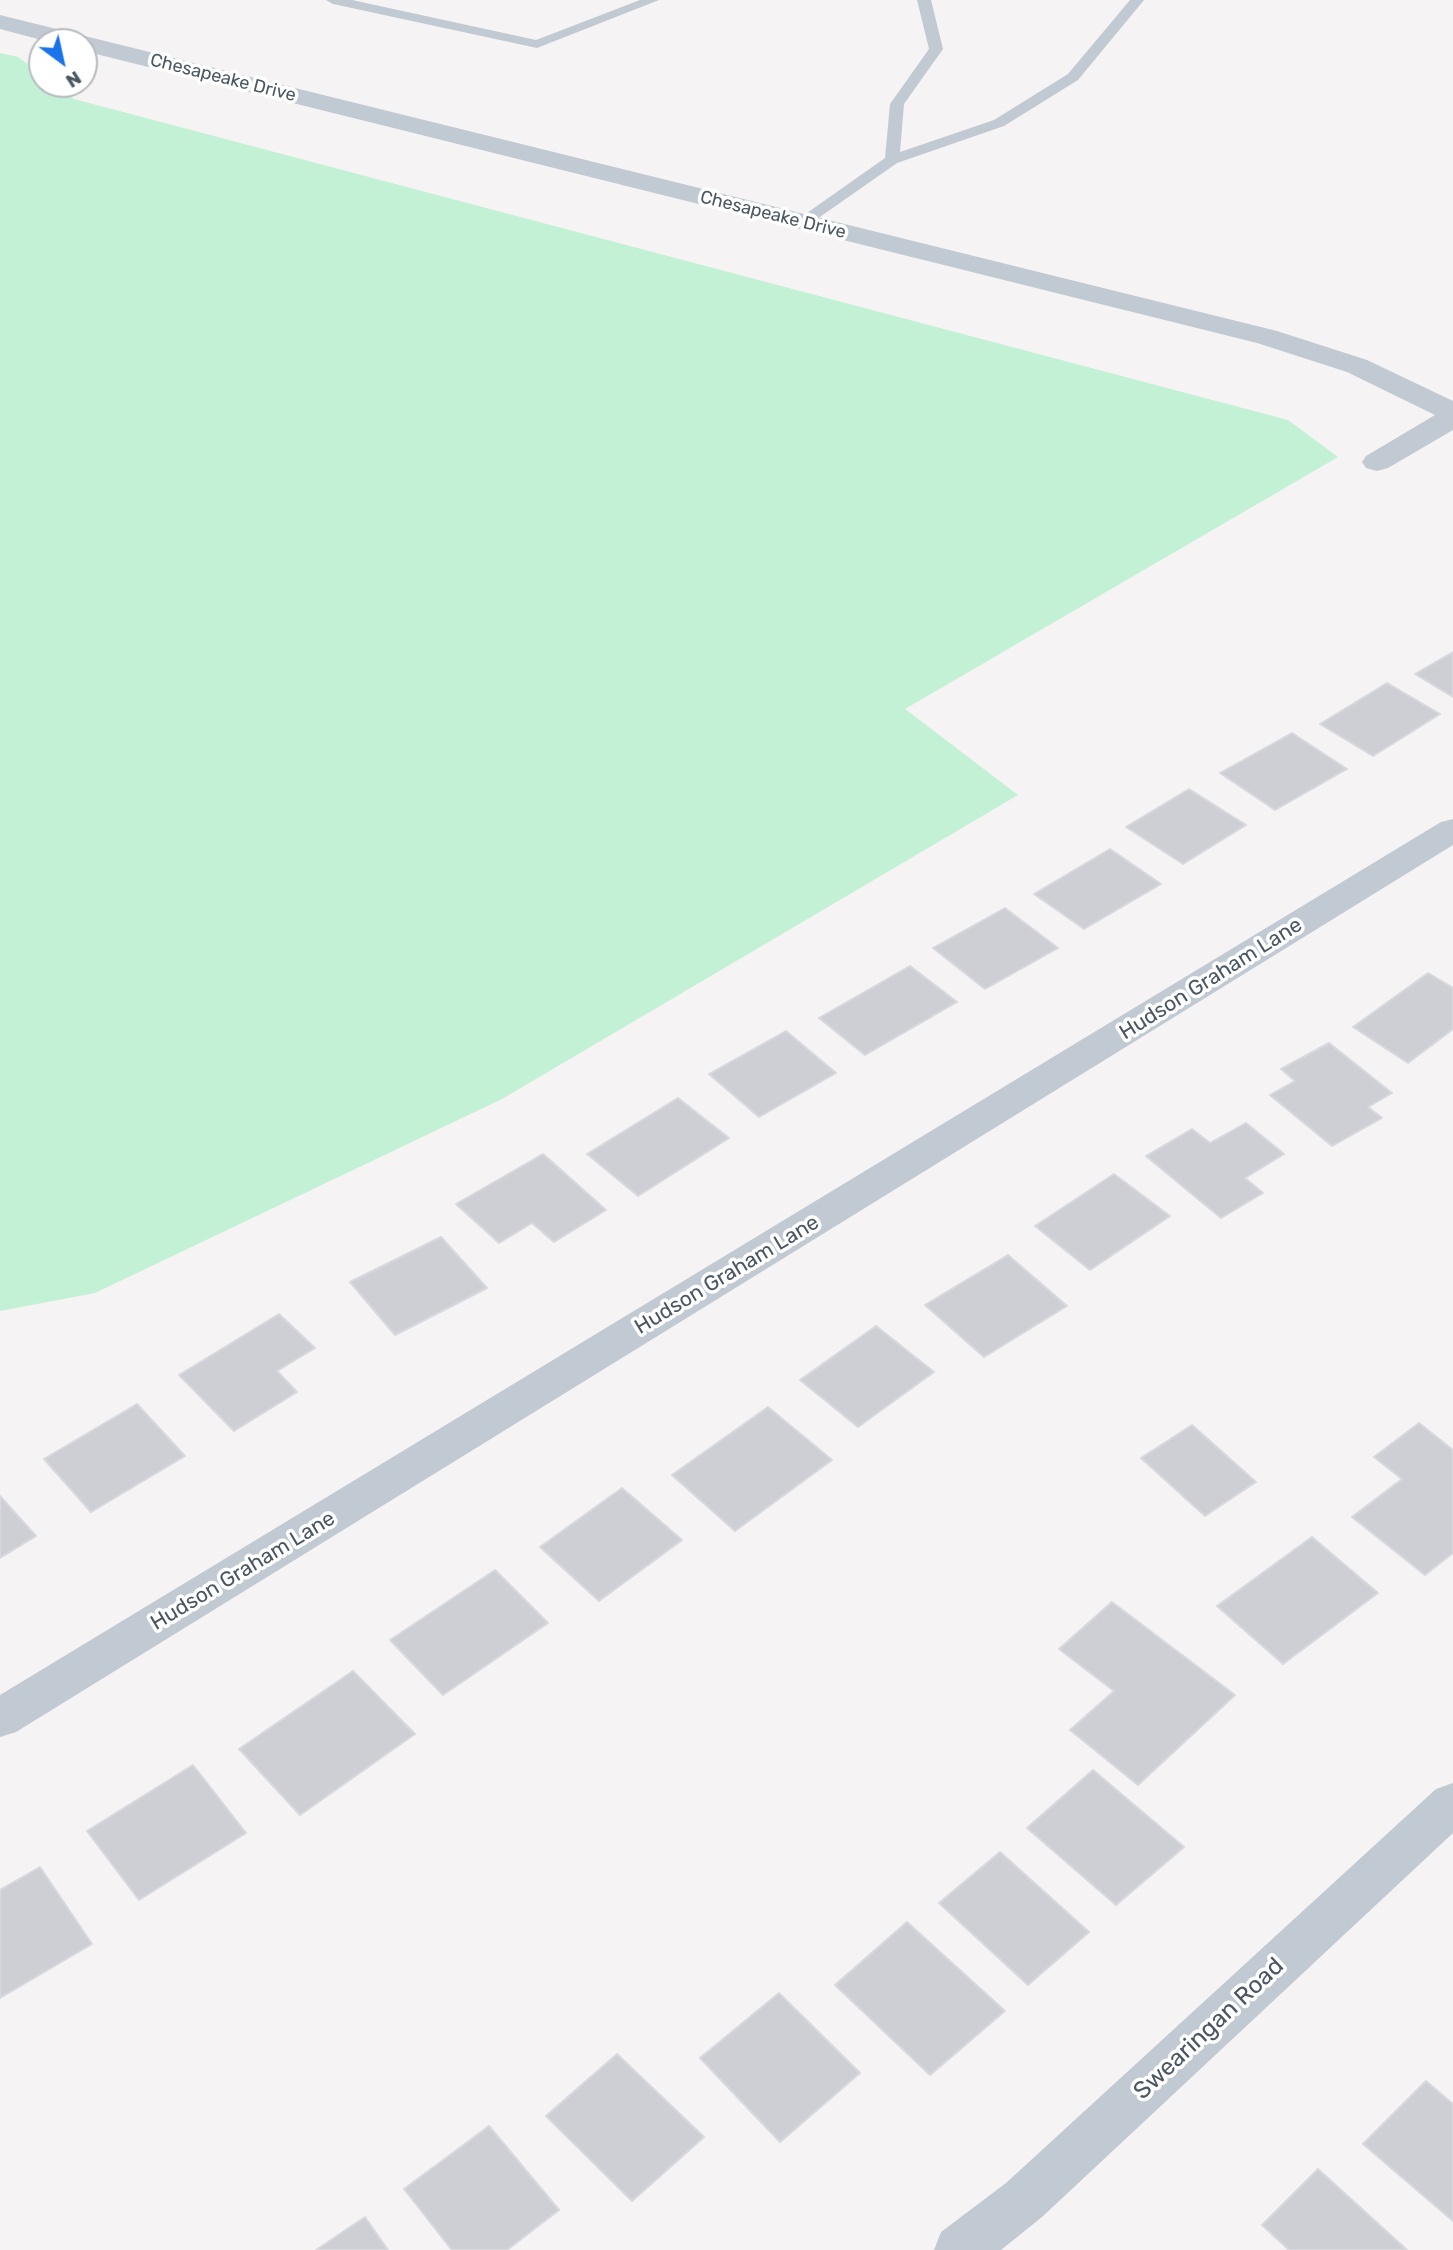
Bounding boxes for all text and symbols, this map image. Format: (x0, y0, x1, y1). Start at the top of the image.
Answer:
north arrow (28, 28, 98, 98)
street label: Chesapeake Drive (148, 49, 298, 107)
text: N (62, 66, 86, 93)
street label: Chesapeake Drive (698, 186, 848, 244)
street label: Hudson Graham Lane (1115, 913, 1307, 1045)
street label: Hudson Graham Lane (630, 1210, 824, 1340)
street label: Hudson Graham Lane (146, 1506, 340, 1636)
street label: Swearingan Road (1128, 1952, 1290, 2106)

